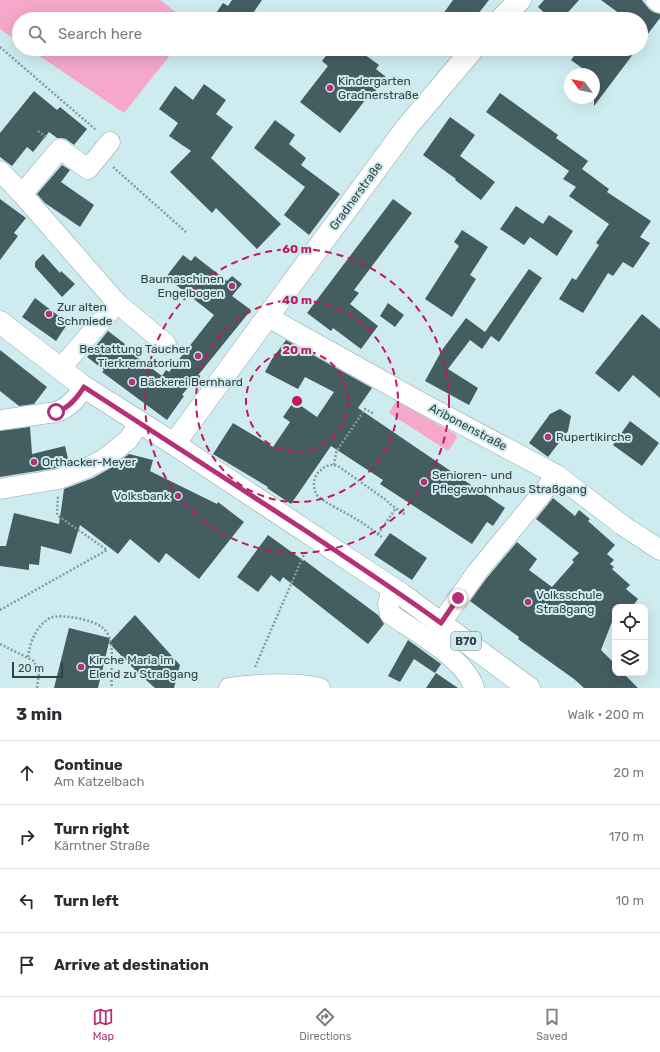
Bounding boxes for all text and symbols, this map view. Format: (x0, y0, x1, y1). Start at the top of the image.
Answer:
search box (12, 12, 648, 56)
icon: search (26, 23, 48, 45)
text: Search here (58, 25, 142, 43)
north arrow (564, 68, 600, 104)
place label: Kindergarten Gradnerstraße (338, 74, 419, 102)
marker: Kindergarten Gradnerstraße (325, 83, 335, 93)
street label: Gradnerstraße (327, 159, 386, 233)
text: 60 m (282, 242, 312, 256)
place label: Baumaschinen Engelbogen (141, 272, 224, 300)
marker: Baumaschinen Engelbogen (227, 281, 237, 291)
text: 40 m (282, 293, 312, 307)
place label: Zur alten Schmiede (57, 300, 113, 328)
marker: Zur alten Schmiede (44, 309, 54, 319)
place label: Bestattung Taucher Tierkrematorium (79, 342, 190, 370)
text: 20 m (282, 343, 312, 357)
marker: Bestattung Taucher Tierkrematorium (193, 351, 203, 361)
place label: Bäckerei Bernhard (140, 375, 243, 389)
marker: Bäckerei Bernhard (127, 377, 137, 387)
centre of rings (290, 394, 304, 408)
street label: Aribonenstraße (427, 401, 510, 454)
route start (47, 403, 65, 421)
place label: Rupertikirche (556, 430, 632, 444)
marker: Rupertikirche (543, 432, 553, 442)
place label: Orthacker-Meyer (42, 455, 136, 469)
marker: Orthacker-Meyer (29, 457, 39, 467)
place label: Senioren- und Pflegewohnhaus Straßgang (432, 468, 587, 496)
marker: Senioren- und Pflegewohnhaus Straßgang (419, 477, 429, 487)
place label: Volksbank (114, 489, 171, 503)
marker: Volksbank (173, 491, 183, 501)
place label: Volksschule Straßgang (536, 588, 602, 616)
route end (449, 589, 467, 607)
marker: Volksschule Straßgang (523, 597, 533, 607)
map controls (612, 604, 648, 676)
button: locate (612, 604, 648, 640)
road number: B70 (451, 632, 481, 650)
button: layers (612, 640, 648, 676)
place label: Kirche Maria im Elend zu Straßgang (89, 653, 198, 681)
scale bar (12, 660, 63, 679)
text: 20 m (18, 662, 44, 675)
marker: Kirche Maria im Elend zu Straßgang (76, 662, 86, 672)
text: 3 min (16, 704, 62, 724)
text: Walk · 200 m (567, 707, 644, 722)
text: Continue (54, 756, 123, 774)
icon: ahead (16, 762, 38, 784)
text: 20 m (613, 765, 644, 780)
text: Am Katzelbach (54, 774, 144, 789)
text: Turn right (54, 820, 129, 838)
icon: right (16, 826, 38, 848)
text: 170 m (609, 829, 644, 844)
text: Kärntner Straße (54, 838, 150, 853)
icon: left (16, 890, 38, 912)
text: Turn left (54, 892, 119, 910)
text: 10 m (615, 893, 644, 908)
icon: arrive (16, 954, 38, 976)
text: Arrive at destination (54, 956, 209, 974)
tab: Map (92, 1006, 114, 1043)
tab: Directions (299, 1006, 351, 1043)
tab: Saved (536, 1006, 568, 1043)

